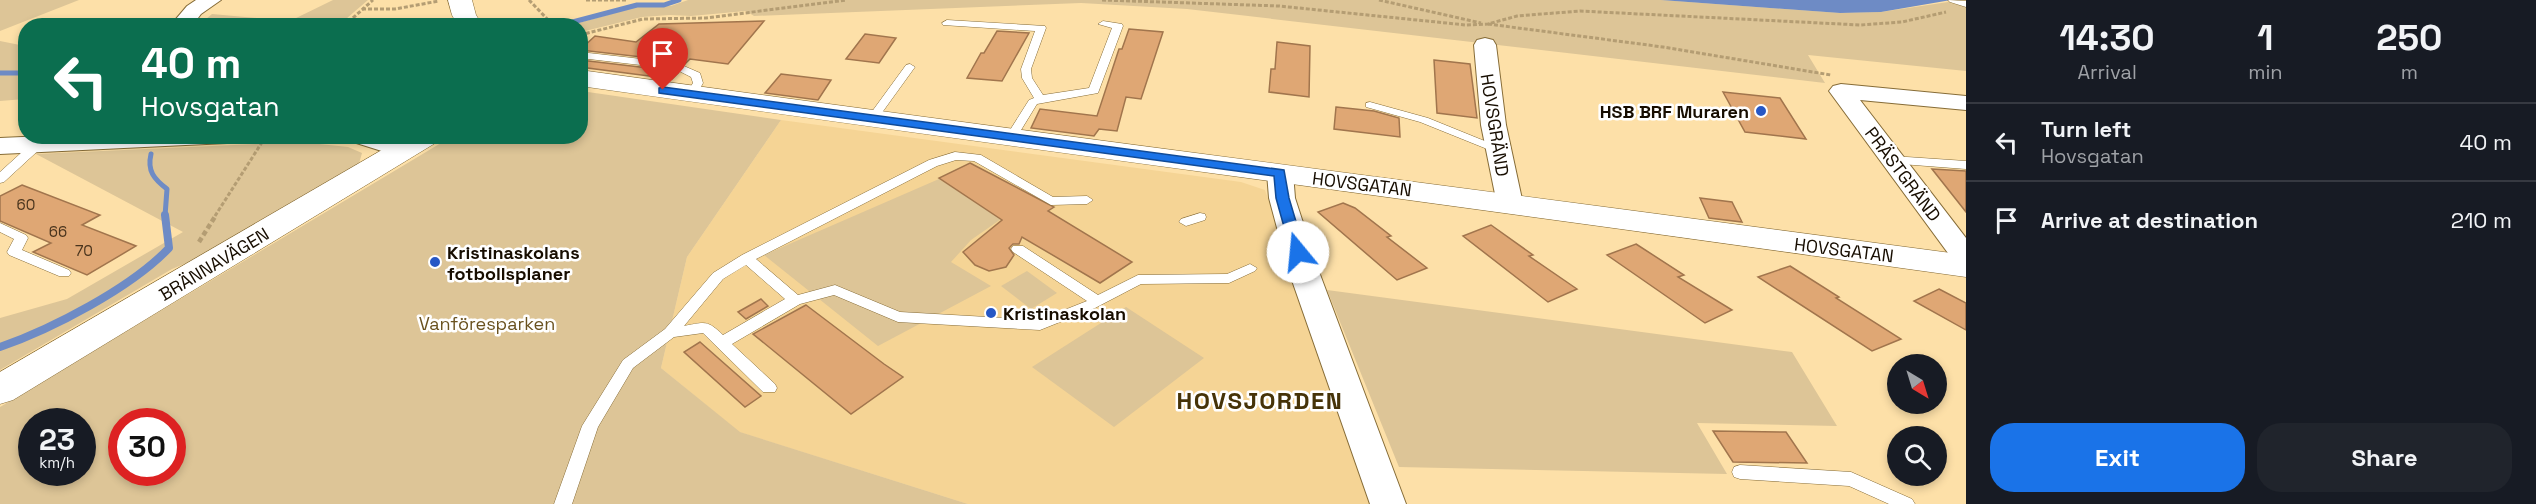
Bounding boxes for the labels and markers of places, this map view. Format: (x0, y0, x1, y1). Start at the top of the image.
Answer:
pin (637, 28, 688, 90)
place label: HSB BRF Muraren (1600, 100, 1749, 123)
marker: HSB BRF Muraren (1754, 104, 1768, 118)
place label: Kristinaskolans fotbollsplaner (447, 241, 580, 285)
marker: Kristinaskolans fotbollsplaner (428, 255, 442, 269)
place label: Kristinaskolan (1003, 302, 1126, 325)
marker: Kristinaskolan (984, 306, 998, 320)

